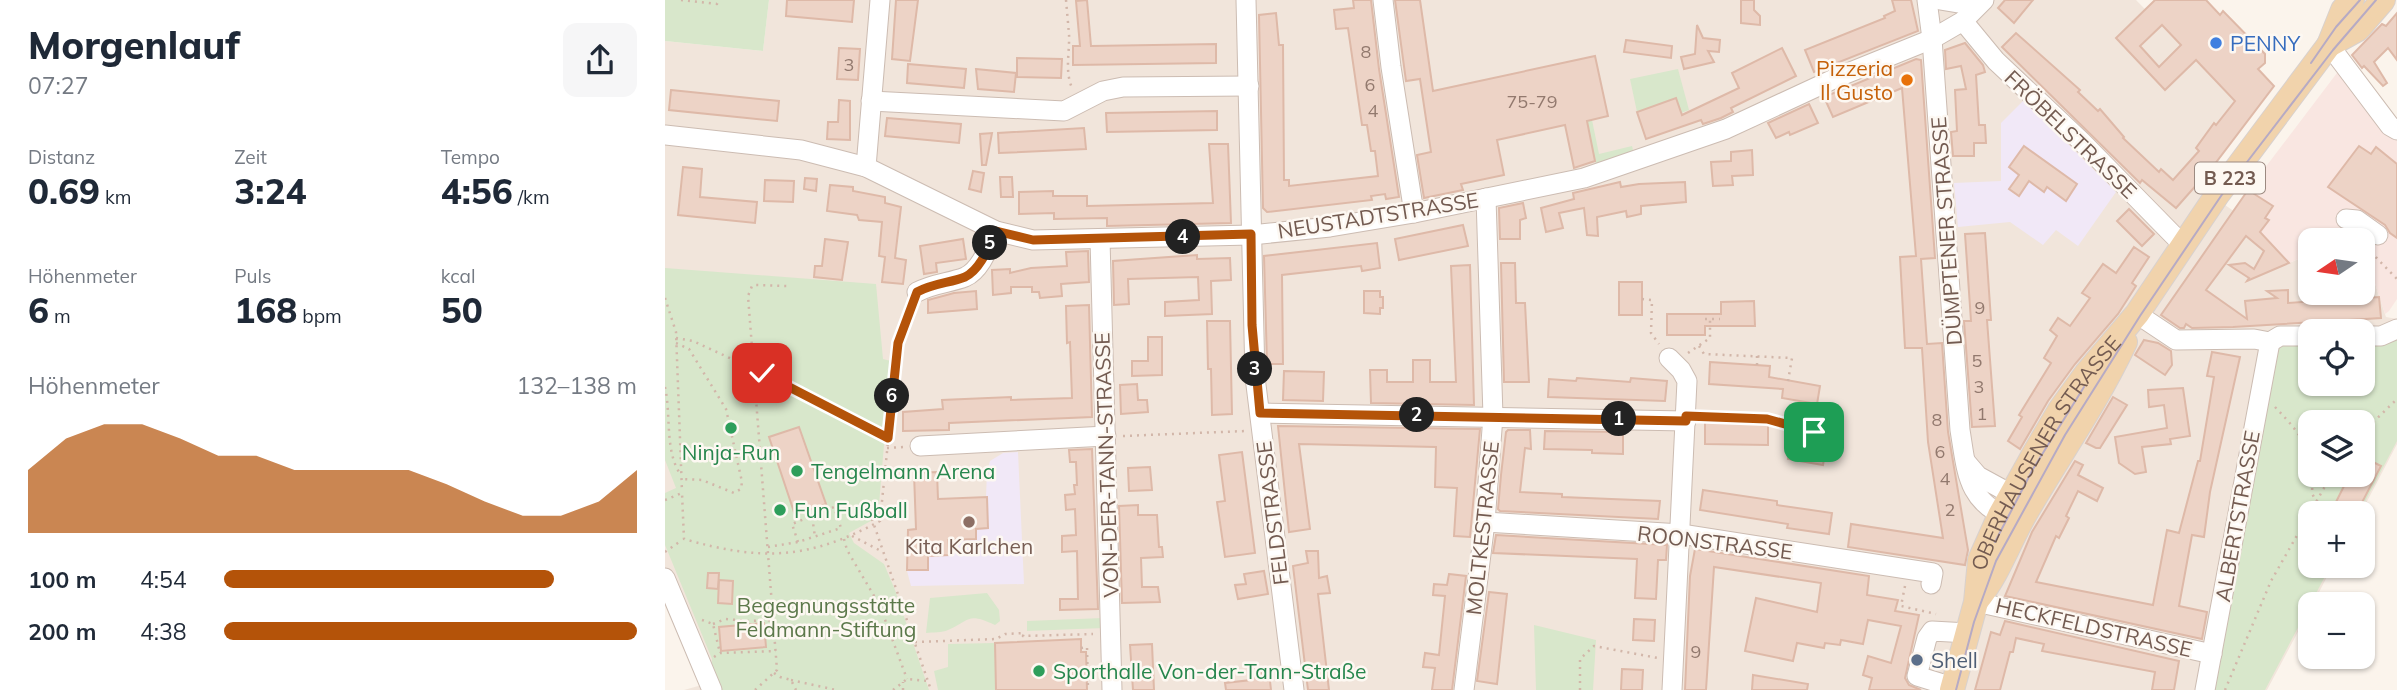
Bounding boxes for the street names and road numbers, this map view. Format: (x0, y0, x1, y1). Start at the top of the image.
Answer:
street label: FRÖBELSTRASSE (1999, 64, 2143, 204)
street label: DÜMPTENER STRASSE (1925, 116, 1967, 346)
road number: B 223 (2195, 162, 2265, 194)
street label: NEUSTADTSTRASSE (1276, 186, 1480, 244)
street label: OBERHAUSENER STRASSE (1966, 330, 2126, 571)
street label: VON-DER-TANN-STRASSE (1088, 332, 1124, 598)
street label: ALBERTSTRASSE (2209, 428, 2265, 604)
street label: FELDSTRASSE (1250, 440, 1294, 586)
street label: MOLTKESTRASSE (1460, 440, 1504, 616)
street label: ROONSTRASSE (1636, 520, 1794, 564)
street label: HECKFELDSTRASSE (1993, 592, 2195, 662)

